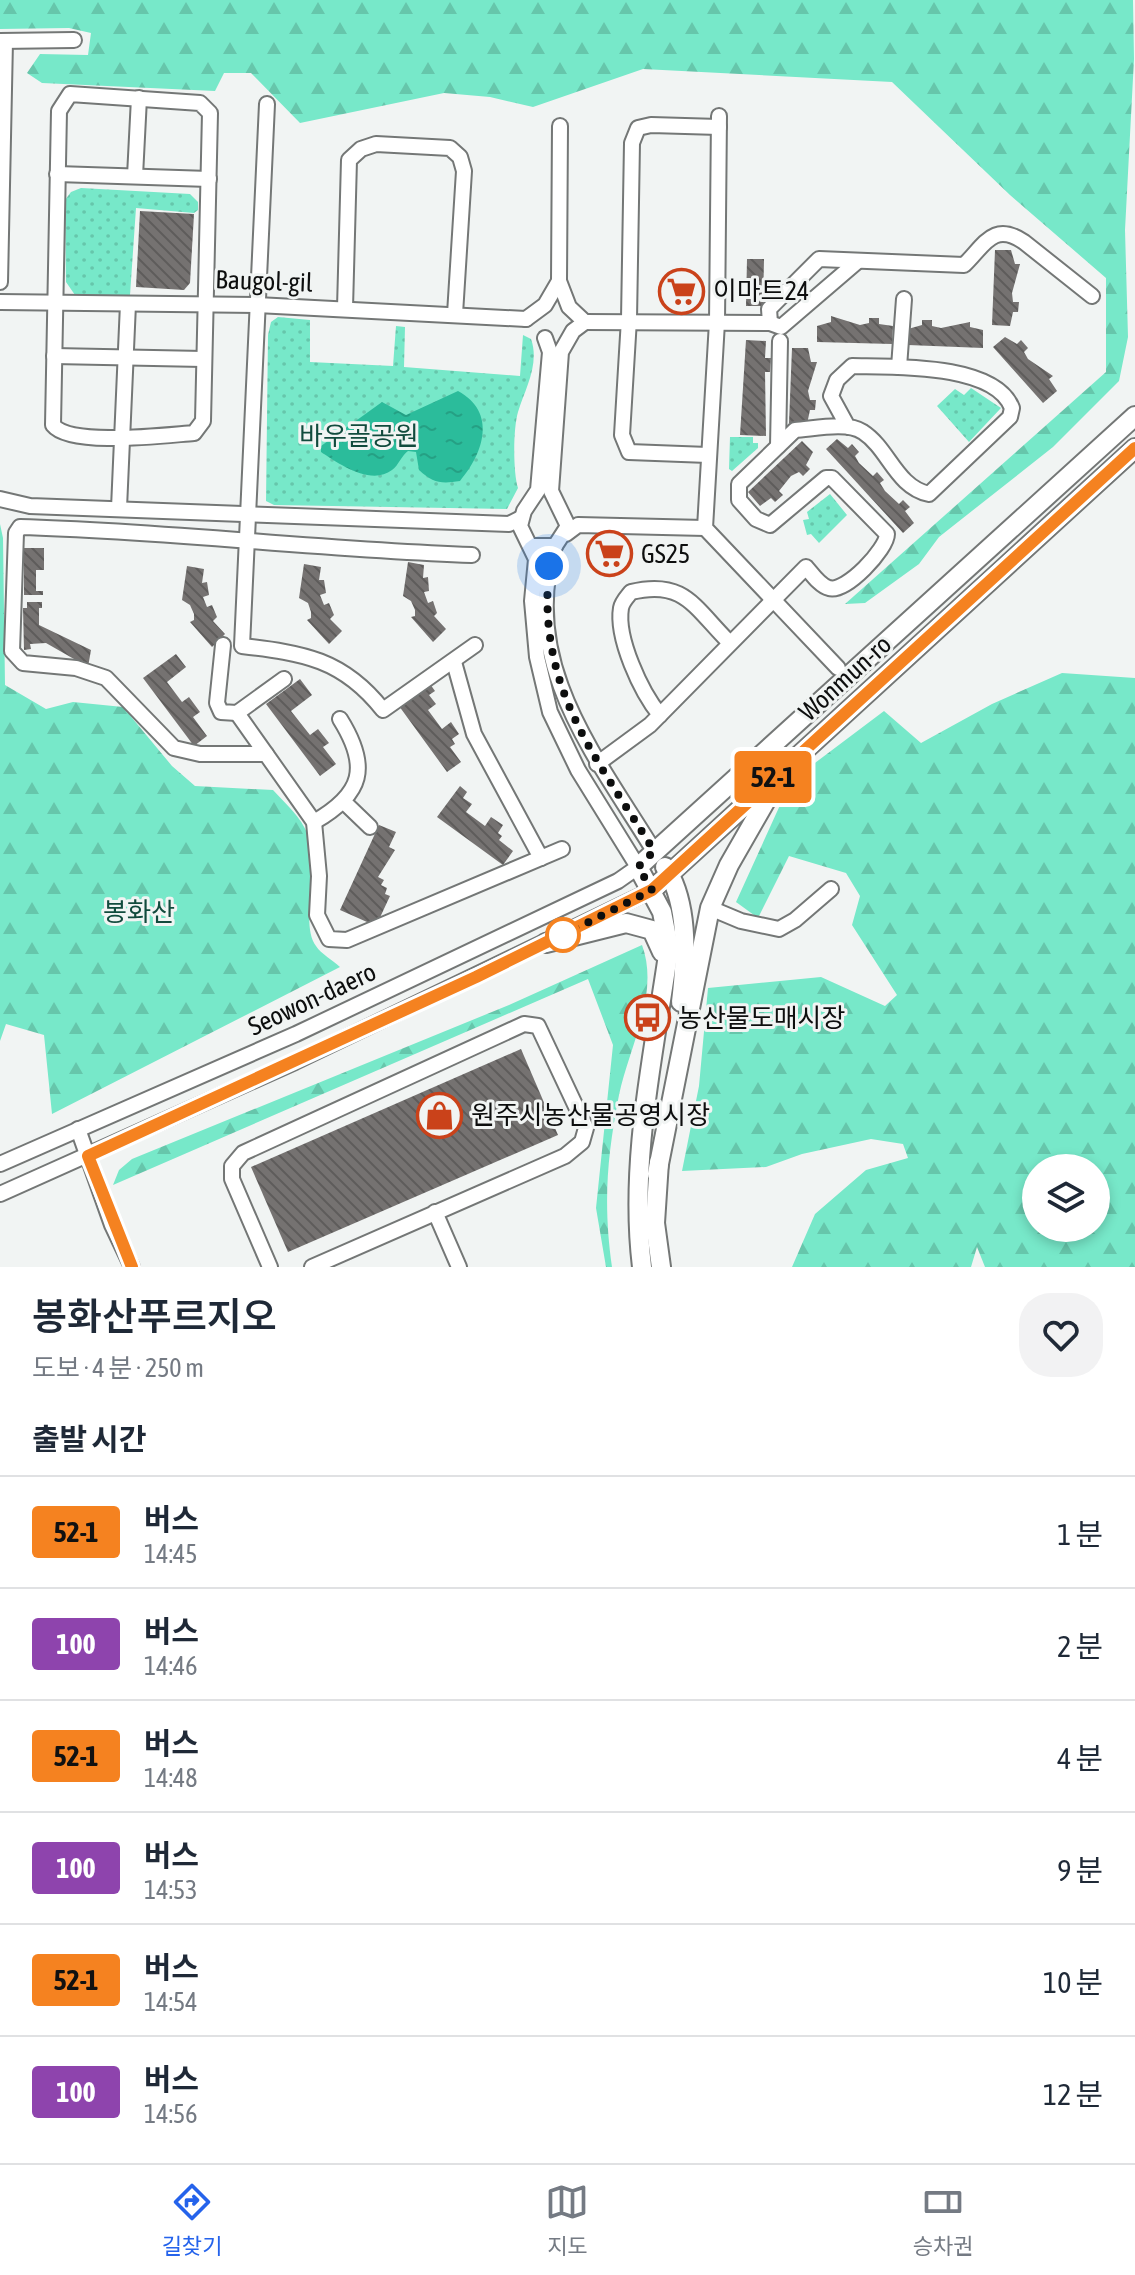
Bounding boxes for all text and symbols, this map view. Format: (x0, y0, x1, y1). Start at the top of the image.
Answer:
street label: Baugol-gil (215, 264, 313, 298)
supermarket icon: 이마트24 (658, 267, 706, 315)
place label: 이마트24 (713, 276, 809, 306)
park label: 바우골공원 (299, 421, 419, 451)
supermarket icon: GS25 (586, 530, 634, 578)
place label: GS25 (641, 539, 690, 569)
your location (529, 546, 569, 586)
street label: Wonmun-ro (793, 629, 897, 727)
line badge: 52-1 (717, 751, 829, 803)
text: 52-1 (750, 761, 796, 793)
park label: 봉화산 (103, 897, 175, 927)
unlabelled marker (546, 918, 580, 952)
street label: Seowon-daero (243, 956, 381, 1042)
bus stop icon: 농산물도매시장 (623, 994, 671, 1042)
place label: 농산물도매시장 (678, 1003, 845, 1033)
shop icon: 원주시농산물공영시장 (416, 1091, 464, 1139)
place label: 원주시농산물공영시장 (471, 1100, 710, 1130)
map controls (1022, 1154, 1110, 1242)
button: layers (1022, 1154, 1110, 1242)
button: heart (1019, 1293, 1103, 1377)
text: 봉화산푸르지오 (32, 1295, 277, 1338)
text: 도보 · 4 분 · 250 m (32, 1353, 204, 1383)
text: 출발 시간 (32, 1422, 147, 1456)
text: 버스 (144, 1502, 199, 1536)
text: 52-1 (53, 1516, 99, 1548)
text: 1 분 (1057, 1517, 1103, 1551)
text: 14:45 (144, 1539, 198, 1569)
text: 버스 (144, 1614, 199, 1648)
text: 100 (56, 1628, 96, 1660)
text: 2 분 (1057, 1629, 1103, 1663)
text: 14:46 (144, 1651, 198, 1681)
text: 버스 (144, 1726, 199, 1760)
text: 52-1 (53, 1740, 99, 1772)
text: 4 분 (1057, 1741, 1103, 1775)
text: 14:48 (144, 1763, 198, 1793)
text: 버스 (144, 1838, 199, 1872)
text: 100 (56, 1852, 96, 1884)
text: 9 분 (1057, 1853, 1103, 1887)
text: 14:53 (144, 1875, 198, 1905)
text: 버스 (144, 1950, 199, 1984)
text: 52-1 (53, 1964, 99, 1996)
text: 10 분 (1043, 1965, 1103, 1999)
text: 14:54 (144, 1987, 198, 2017)
text: 버스 (144, 2062, 199, 2096)
text: 100 (56, 2076, 96, 2108)
text: 12 분 (1043, 2077, 1103, 2111)
text: 14:56 (144, 2099, 198, 2129)
tab: 길찾기 (162, 2180, 222, 2260)
tab: 지도 (545, 2180, 589, 2260)
tab: 승차권 (913, 2180, 973, 2260)

